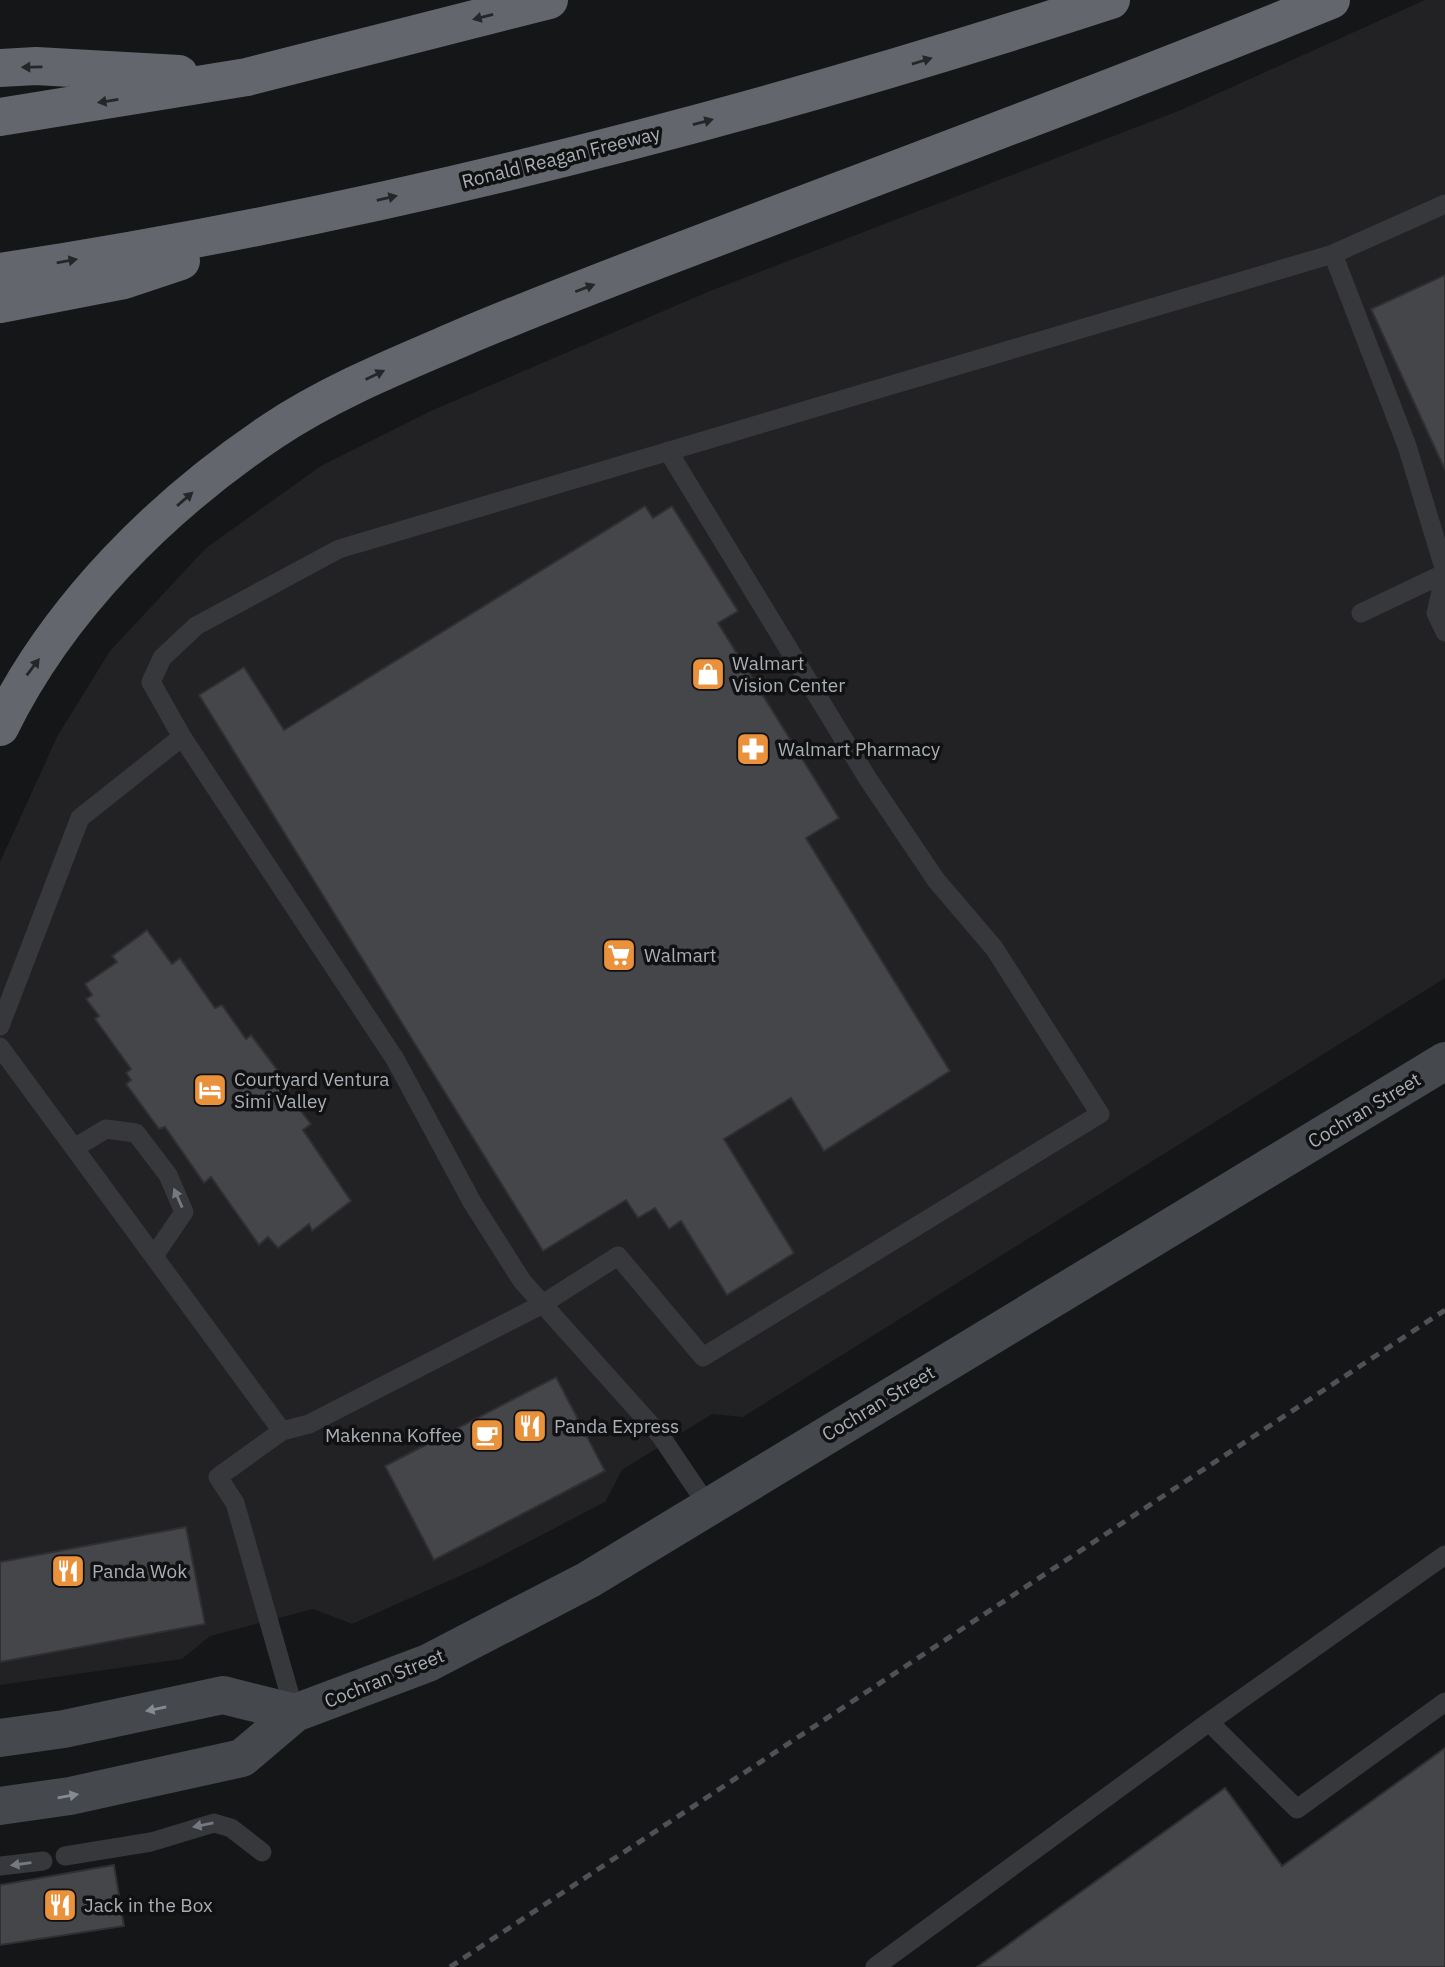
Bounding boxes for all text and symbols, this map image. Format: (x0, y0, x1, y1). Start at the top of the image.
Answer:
one-way arrow (472, 12, 494, 23)
one-way arrow (912, 55, 933, 66)
one-way arrow (21, 61, 43, 73)
one-way arrow (96, 96, 118, 107)
one-way arrow (693, 116, 714, 126)
street label: Ronald Reagan Freeway (459, 121, 663, 193)
one-way arrow (376, 192, 398, 203)
one-way arrow (56, 255, 78, 266)
one-way arrow (574, 282, 595, 293)
one-way arrow (365, 370, 385, 381)
one-way arrow (176, 491, 194, 507)
place label: Walmart Vision Center (732, 651, 845, 697)
shop icon: Walmart Vision Center (689, 655, 727, 693)
one-way arrow (25, 658, 39, 676)
pharmacy icon: Walmart Pharmacy (734, 730, 772, 768)
place label: Walmart Pharmacy (778, 737, 941, 761)
supermarket icon: Walmart (600, 936, 638, 974)
place label: Walmart (644, 943, 717, 967)
place label: Courtyard Ventura Simi Valley (234, 1067, 389, 1113)
street label: Cochran Street (1303, 1067, 1425, 1153)
hotel icon: Courtyard Ventura Simi Valley (191, 1071, 229, 1109)
one-way arrow (172, 1188, 184, 1208)
street label: Cochran Street (817, 1360, 939, 1446)
restaurant icon: Panda Express (511, 1407, 549, 1445)
place label: Panda Express (554, 1414, 679, 1438)
cafe icon: Makenna Koffee (468, 1416, 506, 1454)
place label: Makenna Koffee (325, 1423, 462, 1447)
restaurant icon: Panda Wok (49, 1552, 87, 1590)
place label: Panda Wok (92, 1559, 187, 1583)
street label: Cochran Street (321, 1643, 447, 1713)
one-way arrow (145, 1704, 167, 1715)
one-way arrow (57, 1790, 79, 1801)
one-way arrow (192, 1820, 214, 1831)
one-way arrow (10, 1858, 32, 1869)
restaurant icon: Jack in the Box (41, 1886, 79, 1924)
place label: Jack in the Box (84, 1893, 213, 1917)

